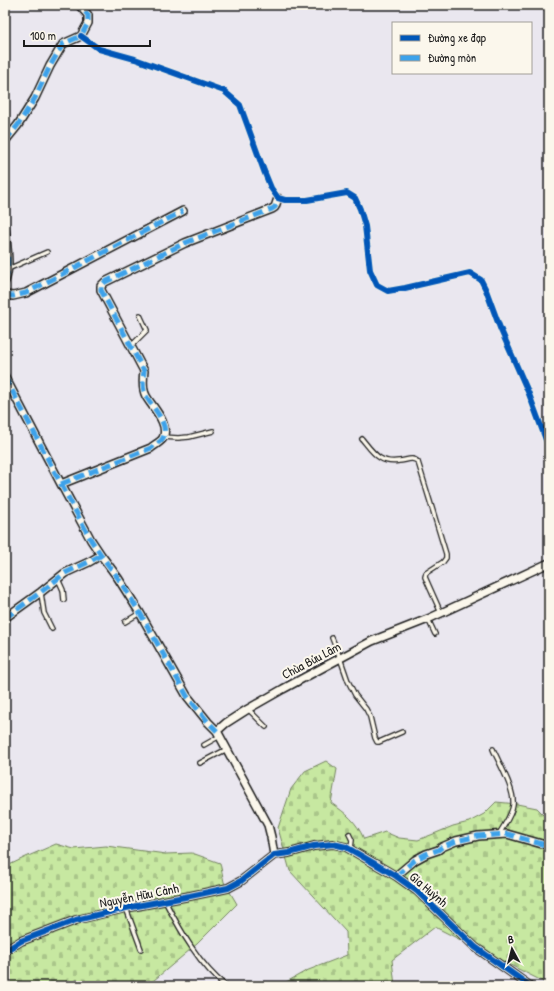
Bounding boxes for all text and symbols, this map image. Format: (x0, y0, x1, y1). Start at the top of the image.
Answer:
scale bar (24, 22, 150, 48)
legend (392, 22, 532, 74)
text: 100 m (30, 27, 56, 44)
text: Đường xe đạp (428, 29, 486, 46)
text: Đường mòn (428, 49, 476, 66)
street label: Chùa Bửu Lâm (278, 637, 344, 683)
street label: Gia Huỳnh (406, 867, 452, 911)
street label: Nguyễn Hữu Cảnh (98, 878, 181, 912)
north arrow (492, 929, 532, 969)
text: B (507, 932, 515, 946)

